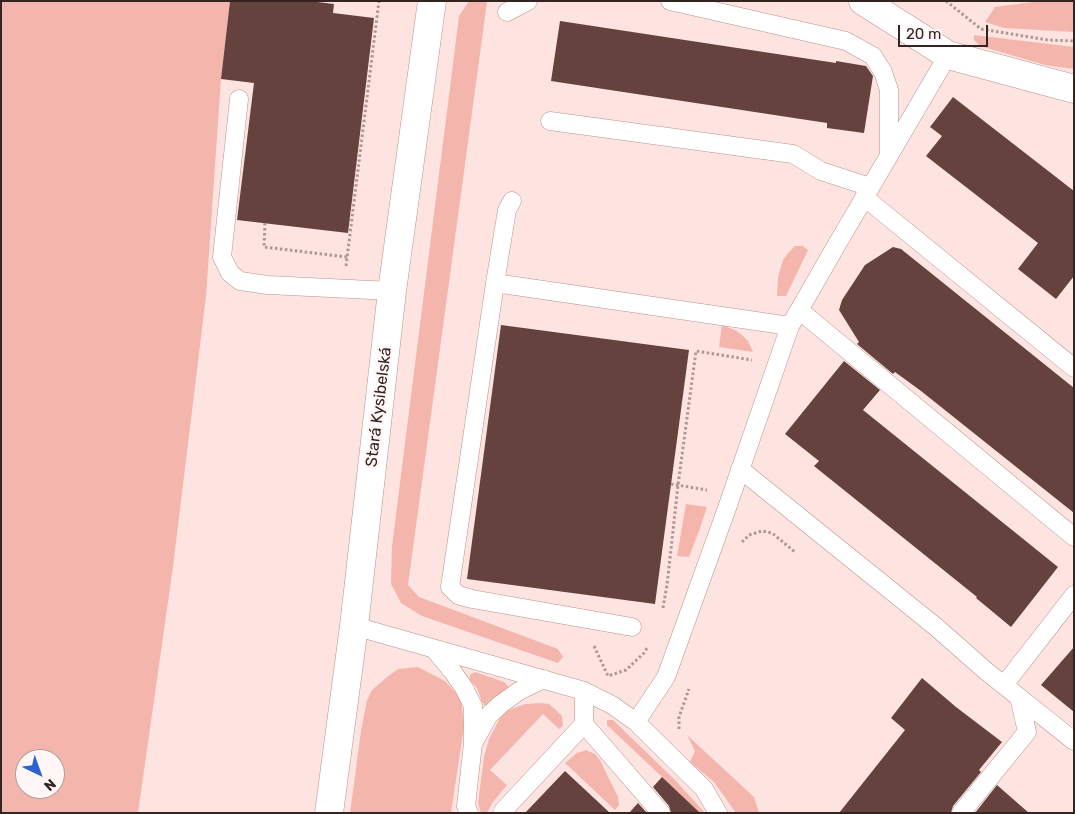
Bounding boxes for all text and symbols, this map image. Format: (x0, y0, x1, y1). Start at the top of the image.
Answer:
scale bar (900, 15, 990, 47)
text: 20 m (906, 25, 941, 43)
street label: Stará Kysibelská (362, 346, 396, 468)
north arrow (15, 749, 65, 799)
text: N (40, 775, 59, 794)

